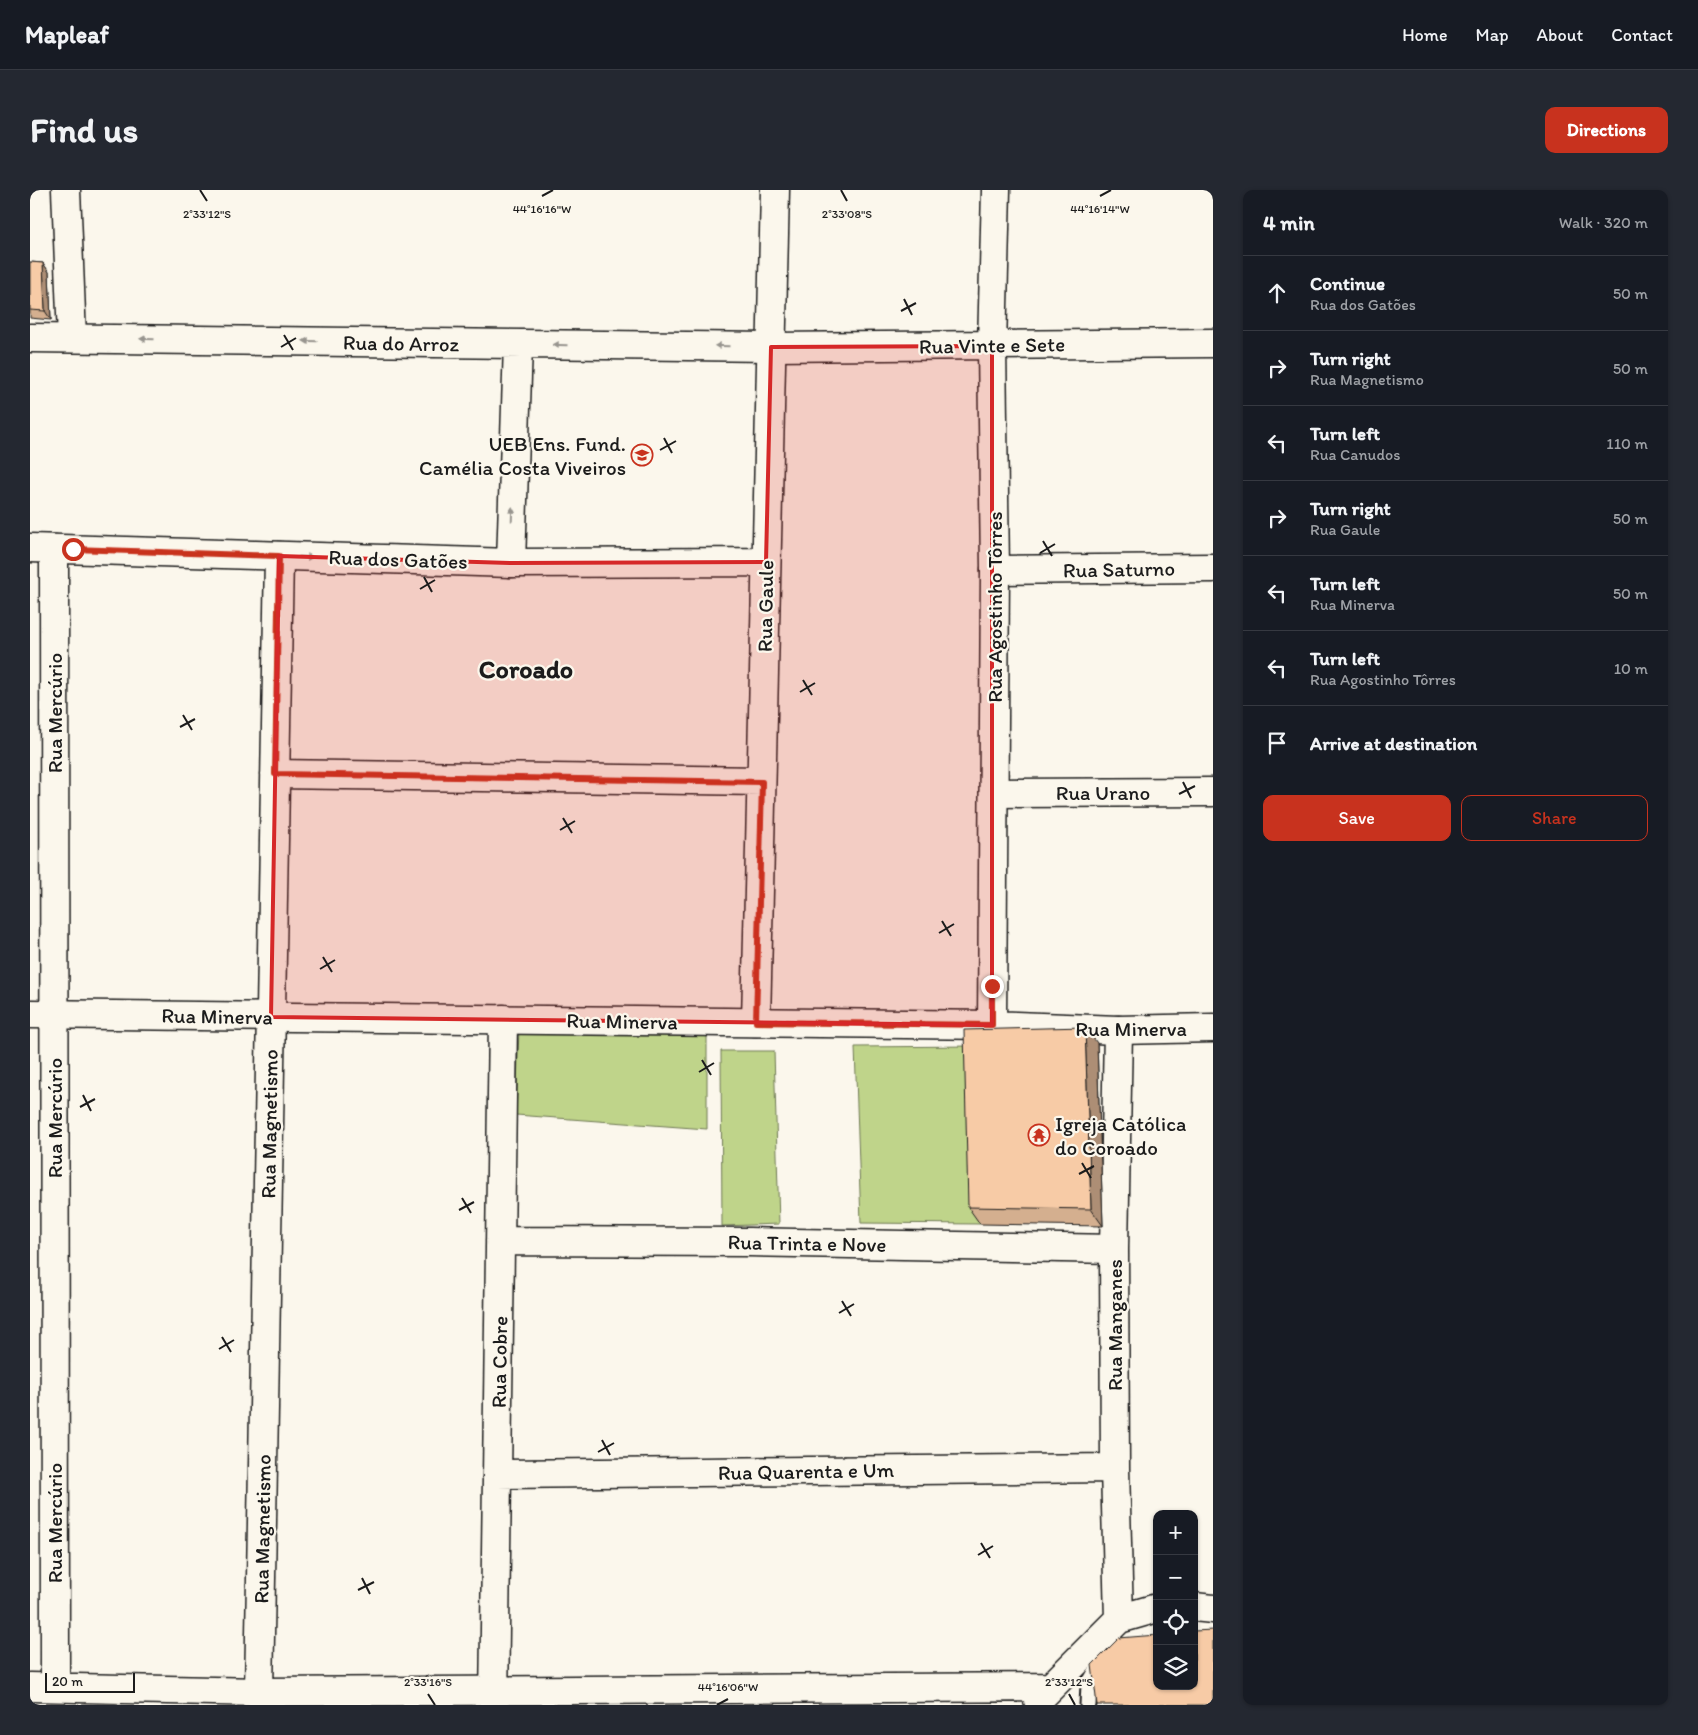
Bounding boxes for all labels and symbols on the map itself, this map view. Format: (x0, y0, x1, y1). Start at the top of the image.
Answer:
text: 44°16'16"W (513, 202, 571, 216)
text: 44°16'14"W (1070, 202, 1130, 216)
text: 2°33'12"S (183, 207, 231, 221)
text: 2°33'08"S (822, 207, 872, 221)
street label: Rua do Arroz (343, 329, 460, 357)
street label: Rua Vinte e Sete (919, 331, 1065, 359)
one-way arrow (139, 335, 155, 343)
one-way arrow (302, 337, 318, 345)
one-way arrow (552, 340, 568, 348)
one-way arrow (714, 342, 730, 350)
place label: UEB Ens. Fund. Camélia Costa Viveiros (419, 431, 626, 480)
school or university icon: UEB Ens. Fund. Camélia Costa Viveiros (630, 443, 654, 467)
one-way arrow (509, 506, 517, 522)
street label: Rua Agostinho Tôrres (982, 511, 1007, 703)
route start (62, 538, 85, 561)
street label: Rua dos Gatões (328, 544, 468, 574)
one-way arrow (298, 553, 314, 561)
street label: Rua Saturno (1063, 556, 1175, 582)
street label: Rua Gaule (752, 560, 778, 652)
street label: Rua Mercúrio (42, 653, 67, 773)
district label: Coroado (479, 653, 573, 685)
street label: Rua Urano (1056, 780, 1150, 805)
route end (981, 975, 1004, 998)
street label: Rua Minerva (161, 1003, 273, 1029)
street label: Rua Minerva (566, 1008, 678, 1034)
street label: Rua Minerva (1075, 1016, 1187, 1041)
street label: Rua Magnetismo (255, 1049, 283, 1199)
street label: Rua Mercúrio (42, 1058, 67, 1178)
place label: Igreja Católica do Coroado (1055, 1111, 1186, 1160)
temple icon: Igreja Católica do Coroado (1027, 1123, 1051, 1147)
street label: Rua Trinta e Nove (727, 1229, 887, 1257)
street label: Rua Manganes (1102, 1259, 1127, 1391)
street label: Rua Cobre (486, 1316, 512, 1408)
street label: Rua Magnetismo (248, 1454, 276, 1604)
street label: Rua Quarenta e Um (718, 1457, 895, 1485)
street label: Rua Mercúrio (42, 1463, 67, 1583)
scale bar (45, 1670, 135, 1693)
text: 2°33'16"S (404, 1675, 452, 1689)
text: 2°33'12"S (1045, 1675, 1093, 1689)
text: 44°16'06"W (698, 1680, 758, 1694)

